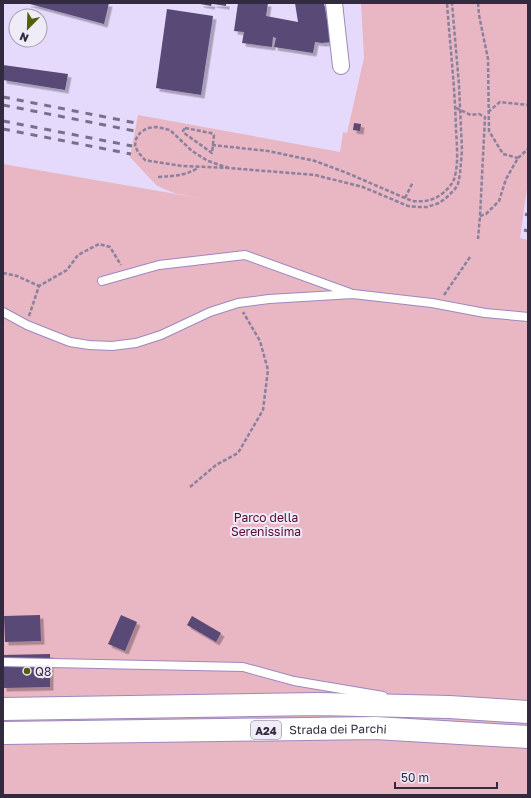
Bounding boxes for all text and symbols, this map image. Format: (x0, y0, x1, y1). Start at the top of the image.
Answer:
north arrow (8, 8, 48, 48)
text: N (18, 30, 30, 45)
park label: Parco della Serenissima (231, 510, 301, 539)
place label: Q8 (35, 664, 51, 679)
marker: Q8 (22, 666, 32, 676)
street label: Strada dei Parchi (289, 720, 387, 737)
road number: A24 (251, 721, 281, 739)
scale bar (395, 764, 497, 790)
text: 50 m (401, 770, 429, 785)

